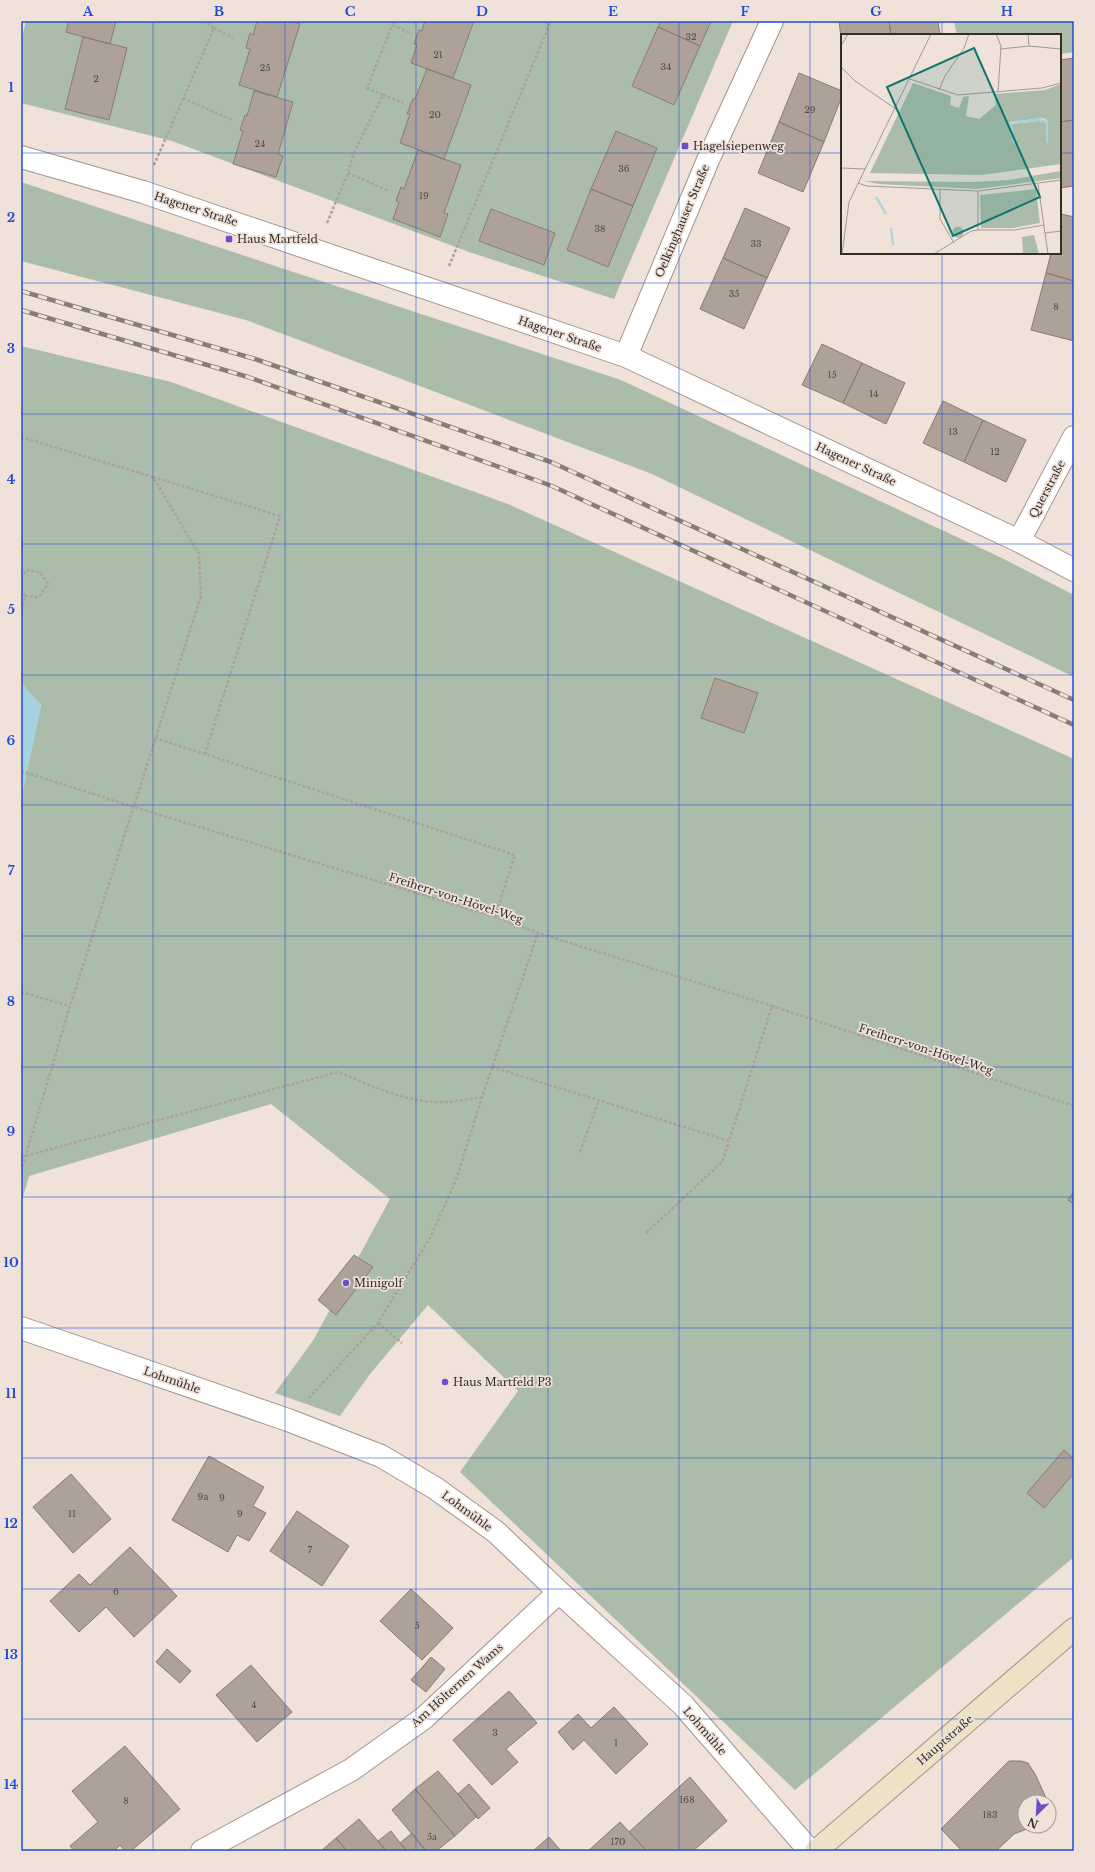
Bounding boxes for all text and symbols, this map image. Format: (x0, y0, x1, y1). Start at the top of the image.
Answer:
text: A (82, 3, 94, 20)
text: B (214, 3, 224, 20)
text: C (345, 3, 356, 20)
text: D (476, 3, 488, 20)
text: E (608, 3, 618, 20)
text: F (741, 3, 750, 20)
text: G (870, 3, 882, 20)
text: H (1001, 3, 1013, 20)
house number: 32 (685, 31, 697, 42)
inset map (841, 34, 1061, 254)
house number: 21 (433, 49, 443, 60)
house number: 34 (661, 61, 671, 72)
house number: 25 (260, 62, 270, 73)
house number: 2 (93, 73, 99, 84)
text: 1 (8, 79, 14, 96)
house number: 29 (804, 104, 816, 115)
house number: 20 (429, 109, 441, 120)
house number: 24 (255, 138, 265, 149)
place label: Hagelsiepenweg (693, 139, 784, 153)
marker: Hagelsiepenweg (680, 141, 690, 151)
street label: Oelkinghauser Straße (652, 162, 712, 280)
house number: 36 (618, 163, 630, 174)
street label: Hagener Straße (152, 189, 240, 229)
house number: 19 (419, 190, 429, 201)
text: 2 (7, 209, 15, 226)
house number: 38 (595, 223, 606, 234)
place label: Haus Martfeld (237, 232, 319, 246)
marker: Haus Martfeld (224, 234, 234, 244)
house number: 33 (750, 238, 762, 249)
house number: 35 (729, 288, 739, 299)
house number: 8 (1053, 301, 1059, 312)
street label: Hagener Straße (516, 313, 604, 355)
text: 3 (7, 340, 15, 357)
house number: 15 (827, 369, 837, 380)
house number: 14 (869, 388, 879, 399)
house number: 13 (948, 426, 958, 437)
street label: Hagener Straße (813, 439, 899, 489)
house number: 12 (990, 446, 1000, 457)
street label: Querstraße (1026, 458, 1068, 520)
text: 4 (7, 471, 16, 488)
text: 5 (7, 601, 15, 618)
text: 6 (7, 732, 16, 749)
text: 7 (8, 862, 15, 879)
street label: Freiherr-von-Hövel-Weg (387, 870, 525, 926)
text: 8 (7, 993, 15, 1010)
street label: Freiherr-von-Hövel-Weg (857, 1021, 995, 1077)
text: 9 (7, 1123, 16, 1140)
text: 10 (3, 1254, 19, 1271)
place label: Minigolf (354, 1276, 404, 1290)
marker: Minigolf (341, 1278, 351, 1288)
street label: Lohmühle (142, 1364, 202, 1396)
place label: Haus Martfeld P3 (453, 1375, 552, 1389)
marker: Haus Martfeld P3 (440, 1377, 450, 1387)
text: 11 (5, 1385, 17, 1402)
street label: Lohmühle (439, 1488, 495, 1534)
house number: 9a (198, 1491, 208, 1502)
house number: 9 (219, 1492, 225, 1503)
house number: 11 (68, 1508, 76, 1519)
house number: 9 (237, 1508, 243, 1519)
text: 12 (4, 1515, 18, 1532)
house number: 7 (308, 1544, 313, 1555)
house number: 6 (113, 1586, 119, 1597)
house number: 5 (414, 1620, 420, 1631)
street label: Am Hölternen Wams (407, 1640, 506, 1731)
text: 13 (4, 1646, 18, 1663)
house number: 4 (251, 1699, 257, 1710)
street label: Lohmühle (680, 1704, 730, 1758)
street label: Hauptstraße (914, 1712, 976, 1768)
house number: 3 (492, 1727, 498, 1738)
house number: 1 (614, 1737, 618, 1748)
text: 14 (4, 1776, 19, 1793)
house number: 168 (679, 1794, 695, 1805)
north arrow (1017, 1794, 1057, 1834)
house number: 8 (123, 1795, 129, 1806)
house number: 183 (982, 1809, 998, 1820)
text: N (1025, 1814, 1041, 1832)
house number: 5a (427, 1831, 437, 1842)
house number: 170 (611, 1836, 625, 1847)

